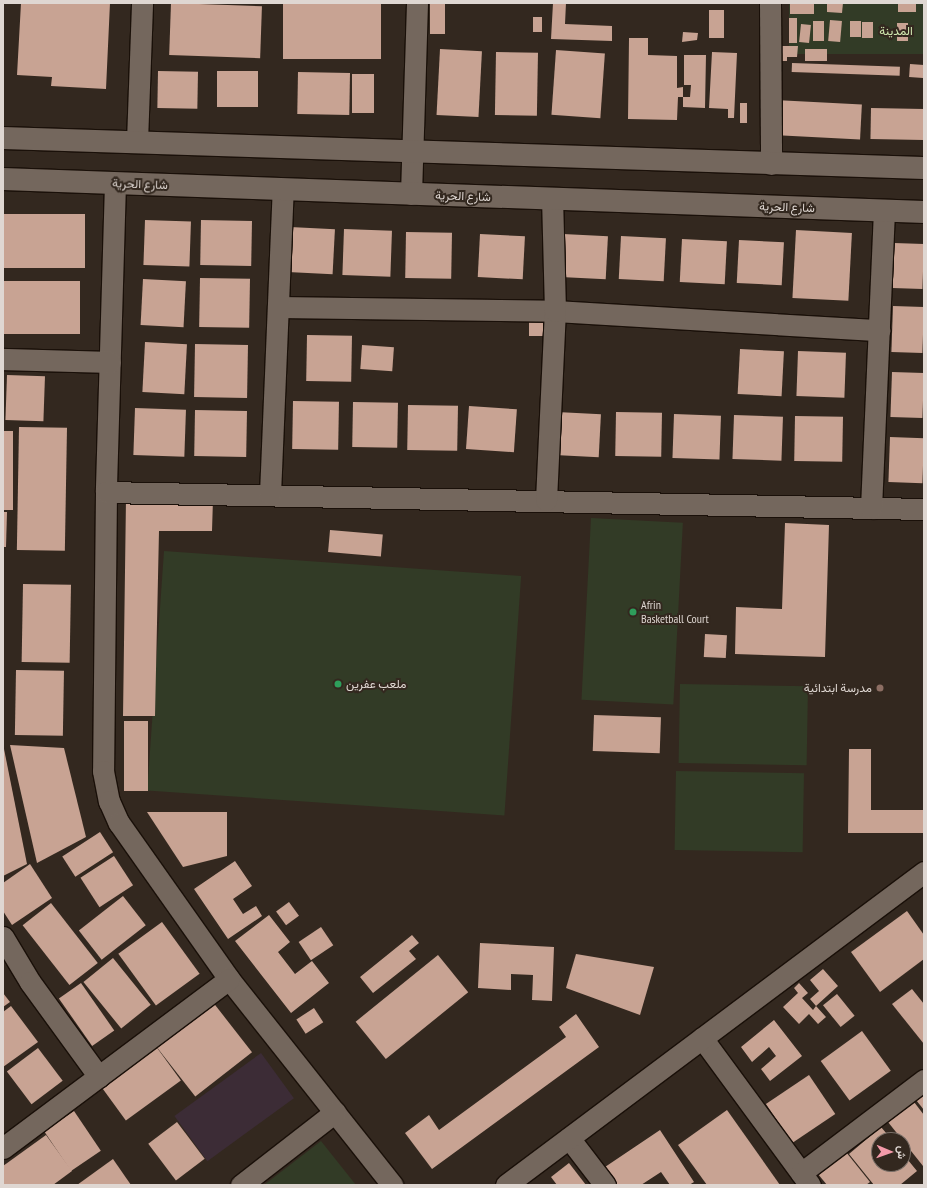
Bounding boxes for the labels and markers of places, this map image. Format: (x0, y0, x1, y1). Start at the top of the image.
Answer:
place label: Afrin Basketball Court (641, 598, 709, 626)
marker: Afrin Basketball Court (628, 607, 638, 617)
place label: ملعب عفرين (346, 677, 406, 691)
marker: ملعب عفرين (333, 679, 343, 689)
place label: مدرسة ابتدائية (804, 681, 872, 695)
marker: مدرسة ابتدائية (875, 683, 885, 693)

